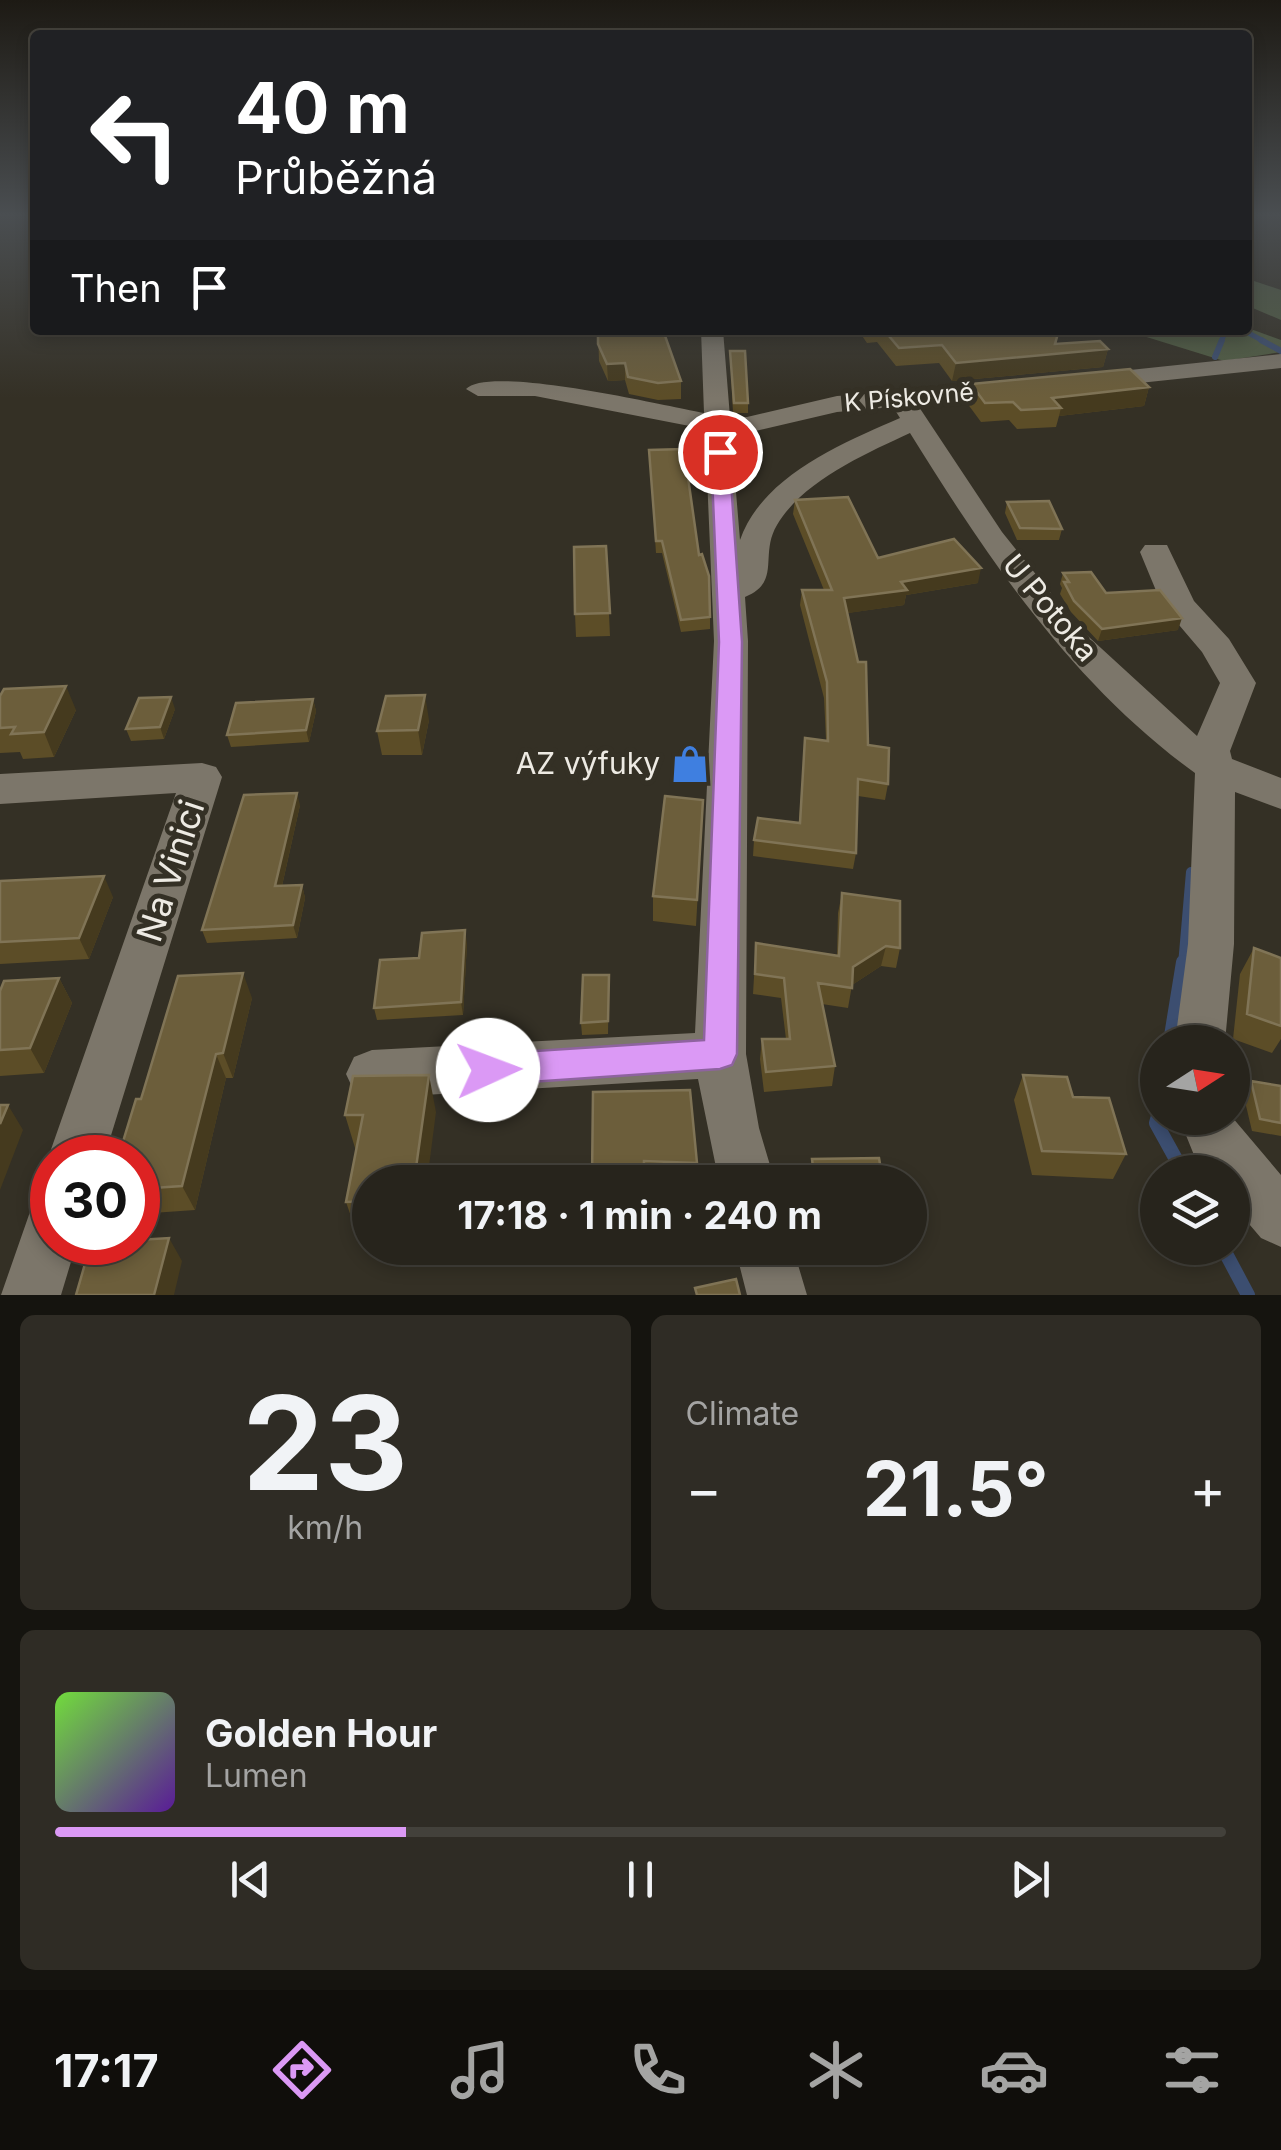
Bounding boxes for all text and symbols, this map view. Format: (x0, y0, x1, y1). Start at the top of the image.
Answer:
text: 40 m (235, 65, 410, 150)
icon: left (70, 70, 200, 200)
text: Průběžná (235, 150, 437, 205)
icon: arrive (182, 260, 237, 315)
text: Then (70, 265, 162, 311)
street label: K Pískovně (843, 376, 975, 418)
pin (678, 410, 763, 495)
icon: arrive (693, 425, 748, 480)
street label: U Potoka (996, 547, 1106, 668)
shop icon: AZ výfuky (669, 743, 711, 785)
place label: AZ výfuky (516, 745, 660, 781)
street label: Na Vinici (127, 795, 213, 947)
position arrow (436, 1018, 540, 1122)
north arrow (1140, 1025, 1250, 1135)
map controls (1140, 1025, 1250, 1265)
speed limit sign: 30 (30, 1135, 160, 1265)
button: layers (1140, 1155, 1250, 1265)
text: 17:18 · 1 min · 240 m (457, 1192, 822, 1238)
text: 23 (242, 1364, 408, 1521)
text: Climate (686, 1394, 799, 1433)
text: 21.5° (863, 1443, 1049, 1534)
text: − (686, 1456, 722, 1522)
text: + (1190, 1456, 1226, 1522)
text: km/h (287, 1508, 363, 1547)
text: Golden Hour (205, 1710, 437, 1756)
text: Lumen (205, 1756, 308, 1795)
icon: previous (223, 1852, 278, 1907)
icon: pause (613, 1852, 668, 1907)
icon: next (1003, 1852, 1058, 1907)
icon: directions (267, 2035, 337, 2105)
icon: music (445, 2035, 515, 2105)
icon: phone (623, 2035, 693, 2105)
icon: climate (801, 2035, 871, 2105)
icon: car (979, 2035, 1049, 2105)
icon: filters (1157, 2035, 1227, 2105)
text: 17:17 (54, 2043, 159, 2098)

